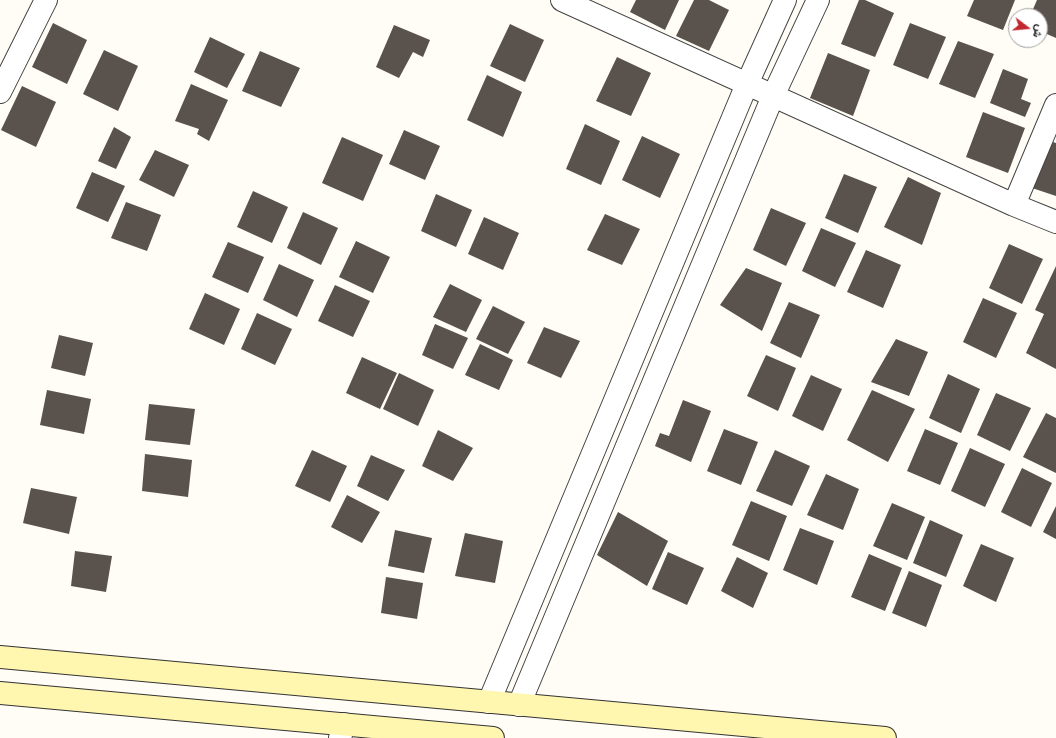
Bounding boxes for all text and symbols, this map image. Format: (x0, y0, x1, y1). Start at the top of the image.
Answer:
north arrow (1008, 8, 1048, 48)
text: ش (1031, 23, 1046, 39)

